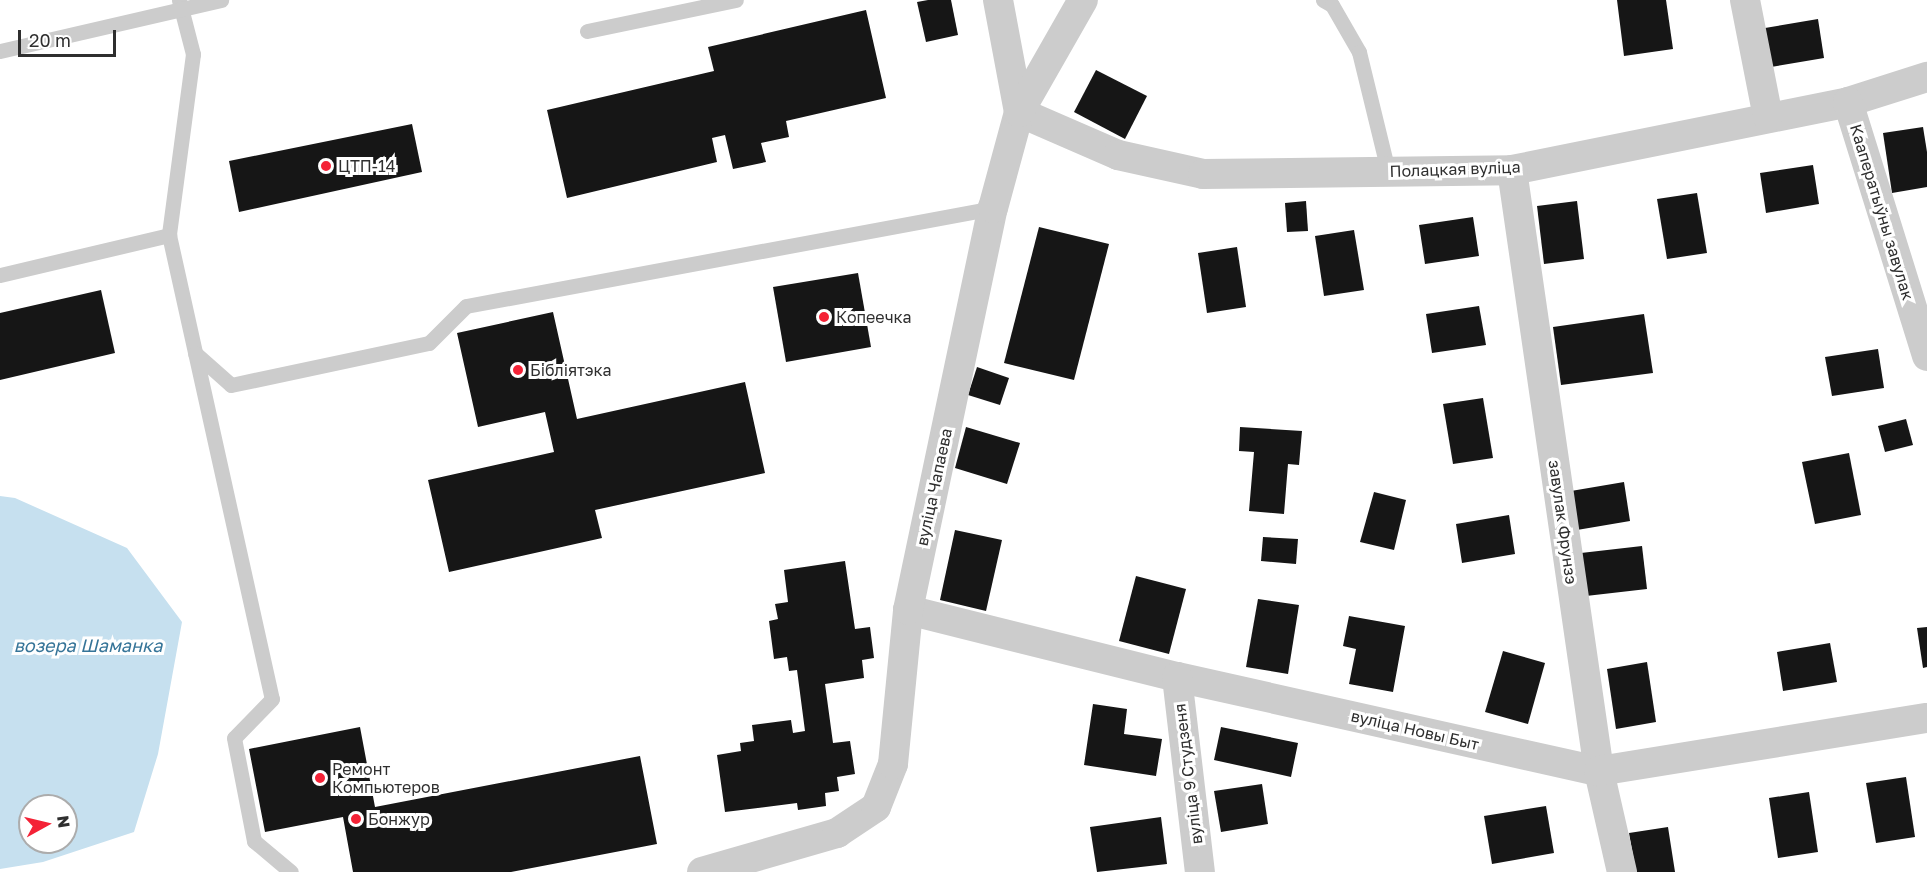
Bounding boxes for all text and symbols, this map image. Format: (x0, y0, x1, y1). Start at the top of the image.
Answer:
scale bar (21, 18, 118, 56)
text: 20 m (29, 29, 71, 51)
street label: Кааператыўны завулак (1846, 122, 1918, 302)
place label: ЦТП-14 (338, 156, 395, 176)
street label: Полацкая вуліца (1389, 157, 1521, 181)
marker: ЦТП-14 (319, 159, 333, 173)
place label: Копеечка (836, 307, 912, 327)
marker: Копеечка (817, 310, 831, 324)
place label: Бібліятэка (530, 360, 612, 380)
marker: Бібліятэка (511, 363, 525, 377)
street label: вуліца Чапаева (912, 426, 956, 548)
street label: завулак Фрунзэ (1545, 459, 1581, 585)
water label: возера Шаманка (14, 634, 162, 656)
street label: вуліца 9 Студзеня (1170, 703, 1206, 845)
street label: вуліца Новы Быт (1349, 706, 1481, 754)
place label: Ремонт Компьютеров (332, 759, 440, 797)
marker: Ремонт Компьютеров (313, 771, 327, 785)
north arrow (18, 794, 78, 854)
place label: Бонжур (368, 809, 430, 829)
marker: Бонжур (349, 812, 363, 826)
text: N (53, 814, 75, 829)

